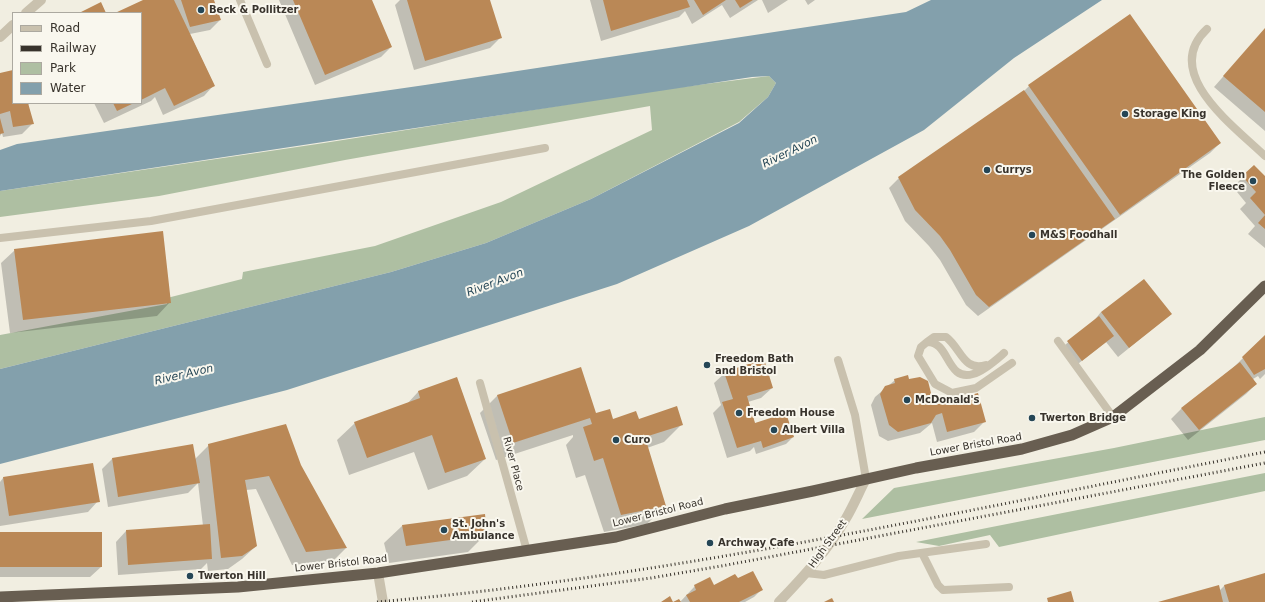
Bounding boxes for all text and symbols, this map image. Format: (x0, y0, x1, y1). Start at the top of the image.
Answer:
place label: Beck & Pollitzer (209, 4, 298, 16)
marker: Beck & Pollitzer (196, 5, 206, 15)
legend (12, 12, 142, 104)
text: Road (50, 21, 80, 35)
text: Railway (50, 41, 96, 55)
text: Park (50, 61, 76, 75)
text: Water (50, 81, 85, 95)
place label: Storage King (1133, 108, 1206, 120)
marker: Storage King (1120, 109, 1130, 119)
water label: River Avon (760, 133, 820, 171)
place label: Currys (995, 164, 1032, 176)
marker: Currys (982, 165, 992, 175)
place label: The Golden Fleece (1181, 169, 1245, 192)
marker: The Golden Fleece (1248, 176, 1258, 186)
place label: M&S Foodhall (1040, 229, 1117, 241)
marker: M&S Foodhall (1027, 230, 1037, 240)
water label: River Avon (465, 266, 525, 300)
place label: Freedom Bath and Bristol (715, 353, 794, 376)
marker: Freedom Bath and Bristol (702, 360, 712, 370)
water label: River Avon (153, 362, 215, 388)
place label: McDonald's (915, 394, 980, 406)
marker: McDonald's (902, 395, 912, 405)
place label: Freedom House (747, 407, 835, 419)
marker: Freedom House (734, 408, 744, 418)
place label: Twerton Bridge (1040, 412, 1126, 424)
marker: Twerton Bridge (1027, 413, 1037, 423)
place label: Albert Villa (782, 424, 845, 436)
marker: Albert Villa (769, 425, 779, 435)
street label: Lower Bristol Road (929, 431, 1023, 459)
place label: Curo (624, 434, 650, 446)
marker: Curo (611, 435, 621, 445)
street label: River Place (500, 436, 526, 492)
street label: Lower Bristol Road (611, 496, 705, 530)
place label: St. John's Ambulance (452, 518, 514, 542)
street label: High Street (807, 518, 849, 570)
marker: St. John's Ambulance (439, 525, 449, 535)
place label: Archway Cafe (718, 537, 795, 549)
marker: Archway Cafe (705, 538, 715, 548)
street label: Lower Bristol Road (294, 553, 388, 575)
place label: Twerton Hill (198, 570, 266, 582)
marker: Twerton Hill (185, 571, 195, 581)

